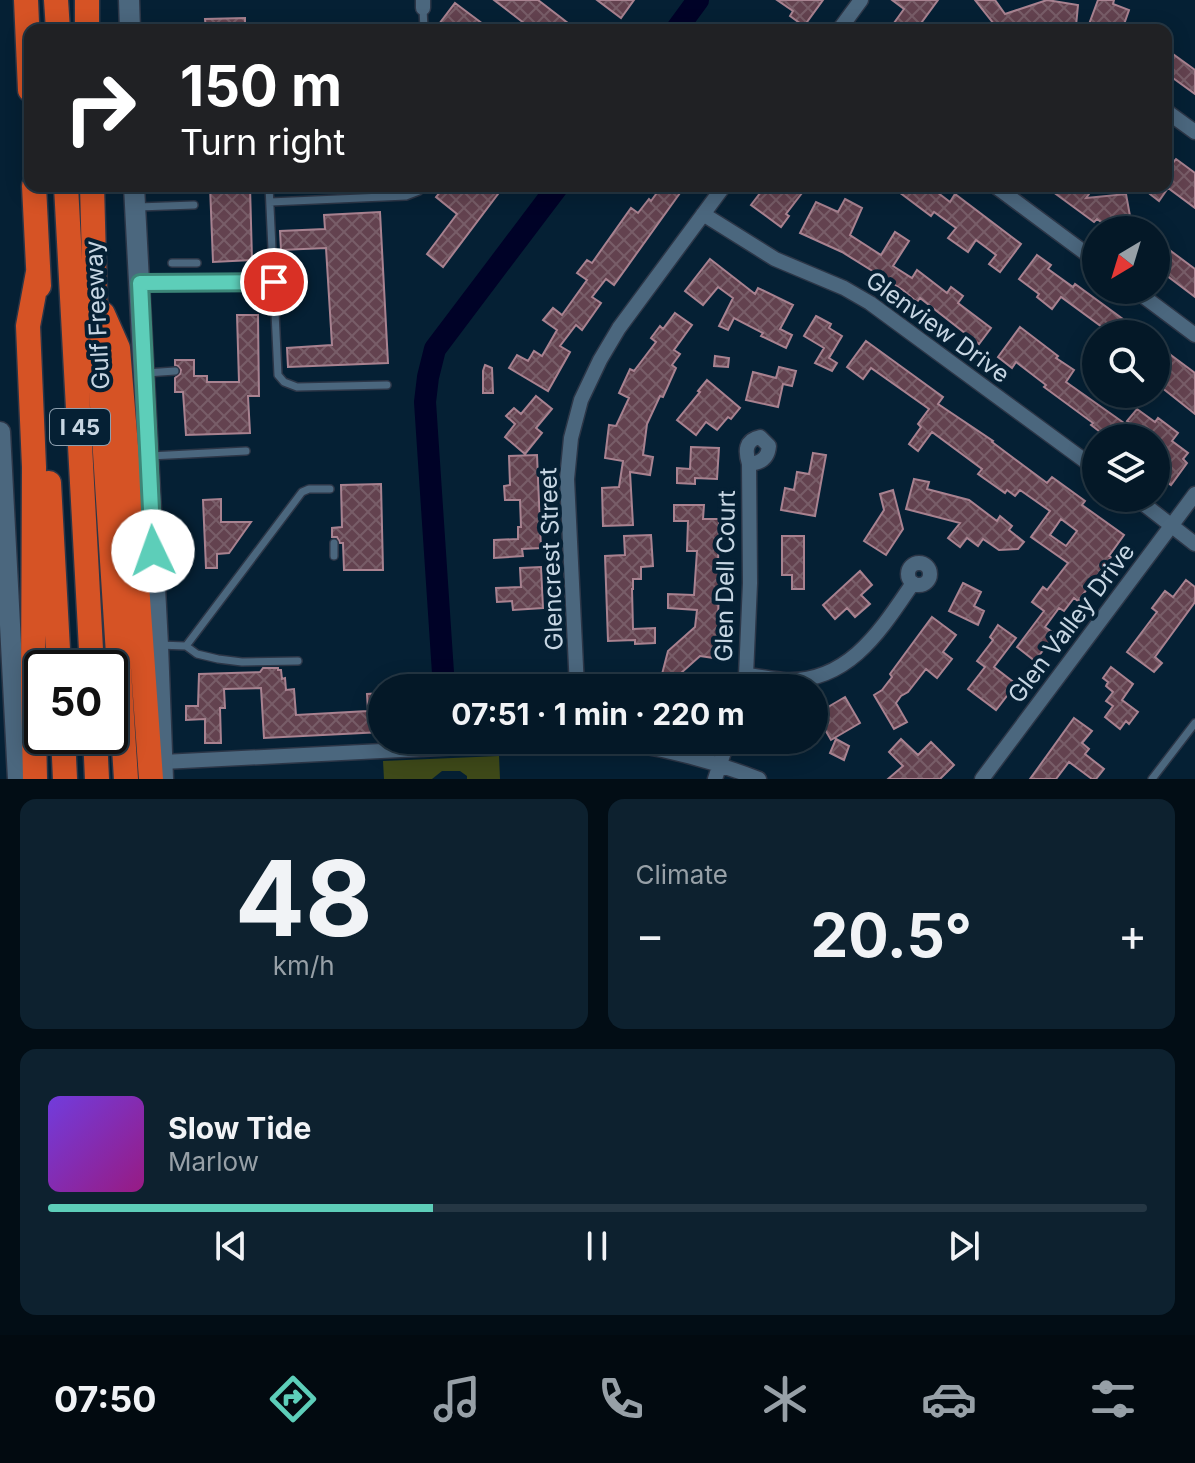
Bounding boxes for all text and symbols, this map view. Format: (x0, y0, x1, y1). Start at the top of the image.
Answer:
text: 150 m (180, 52, 342, 120)
icon: right (48, 56, 152, 160)
text: Turn right (180, 120, 345, 164)
north arrow (1082, 216, 1170, 304)
map controls (1082, 216, 1170, 512)
street label: Gulf Freeway (79, 240, 115, 390)
pin (240, 248, 308, 316)
icon: arrive (252, 260, 296, 304)
street label: Glenview Drive (861, 265, 1015, 389)
button: search (1082, 320, 1170, 408)
road number: I 45 (50, 409, 110, 445)
button: layers (1082, 424, 1170, 512)
street label: Glencrest Street (533, 467, 569, 651)
street label: Glen Dell Court (709, 490, 741, 662)
position arrow (111, 509, 195, 593)
street label: Glen Valley Drive (1002, 537, 1140, 709)
speed limit sign: 50 (24, 650, 128, 754)
text: 07:51 · 1 min · 220 m (451, 696, 745, 732)
text: 48 (235, 835, 373, 961)
text: Climate (636, 859, 728, 890)
text: 20.5° (810, 899, 972, 971)
text: − (636, 908, 665, 962)
text: + (1118, 908, 1147, 962)
text: km/h (273, 950, 335, 981)
text: Slow Tide (168, 1110, 311, 1146)
text: Marlow (168, 1146, 259, 1177)
icon: previous (209, 1224, 253, 1268)
icon: pause (575, 1224, 619, 1268)
icon: next (942, 1224, 986, 1268)
icon: directions (265, 1371, 321, 1427)
icon: music (429, 1371, 485, 1427)
icon: phone (593, 1371, 649, 1427)
icon: climate (757, 1371, 813, 1427)
icon: car (921, 1371, 977, 1427)
icon: filters (1085, 1371, 1141, 1427)
text: 07:50 (54, 1377, 157, 1421)

